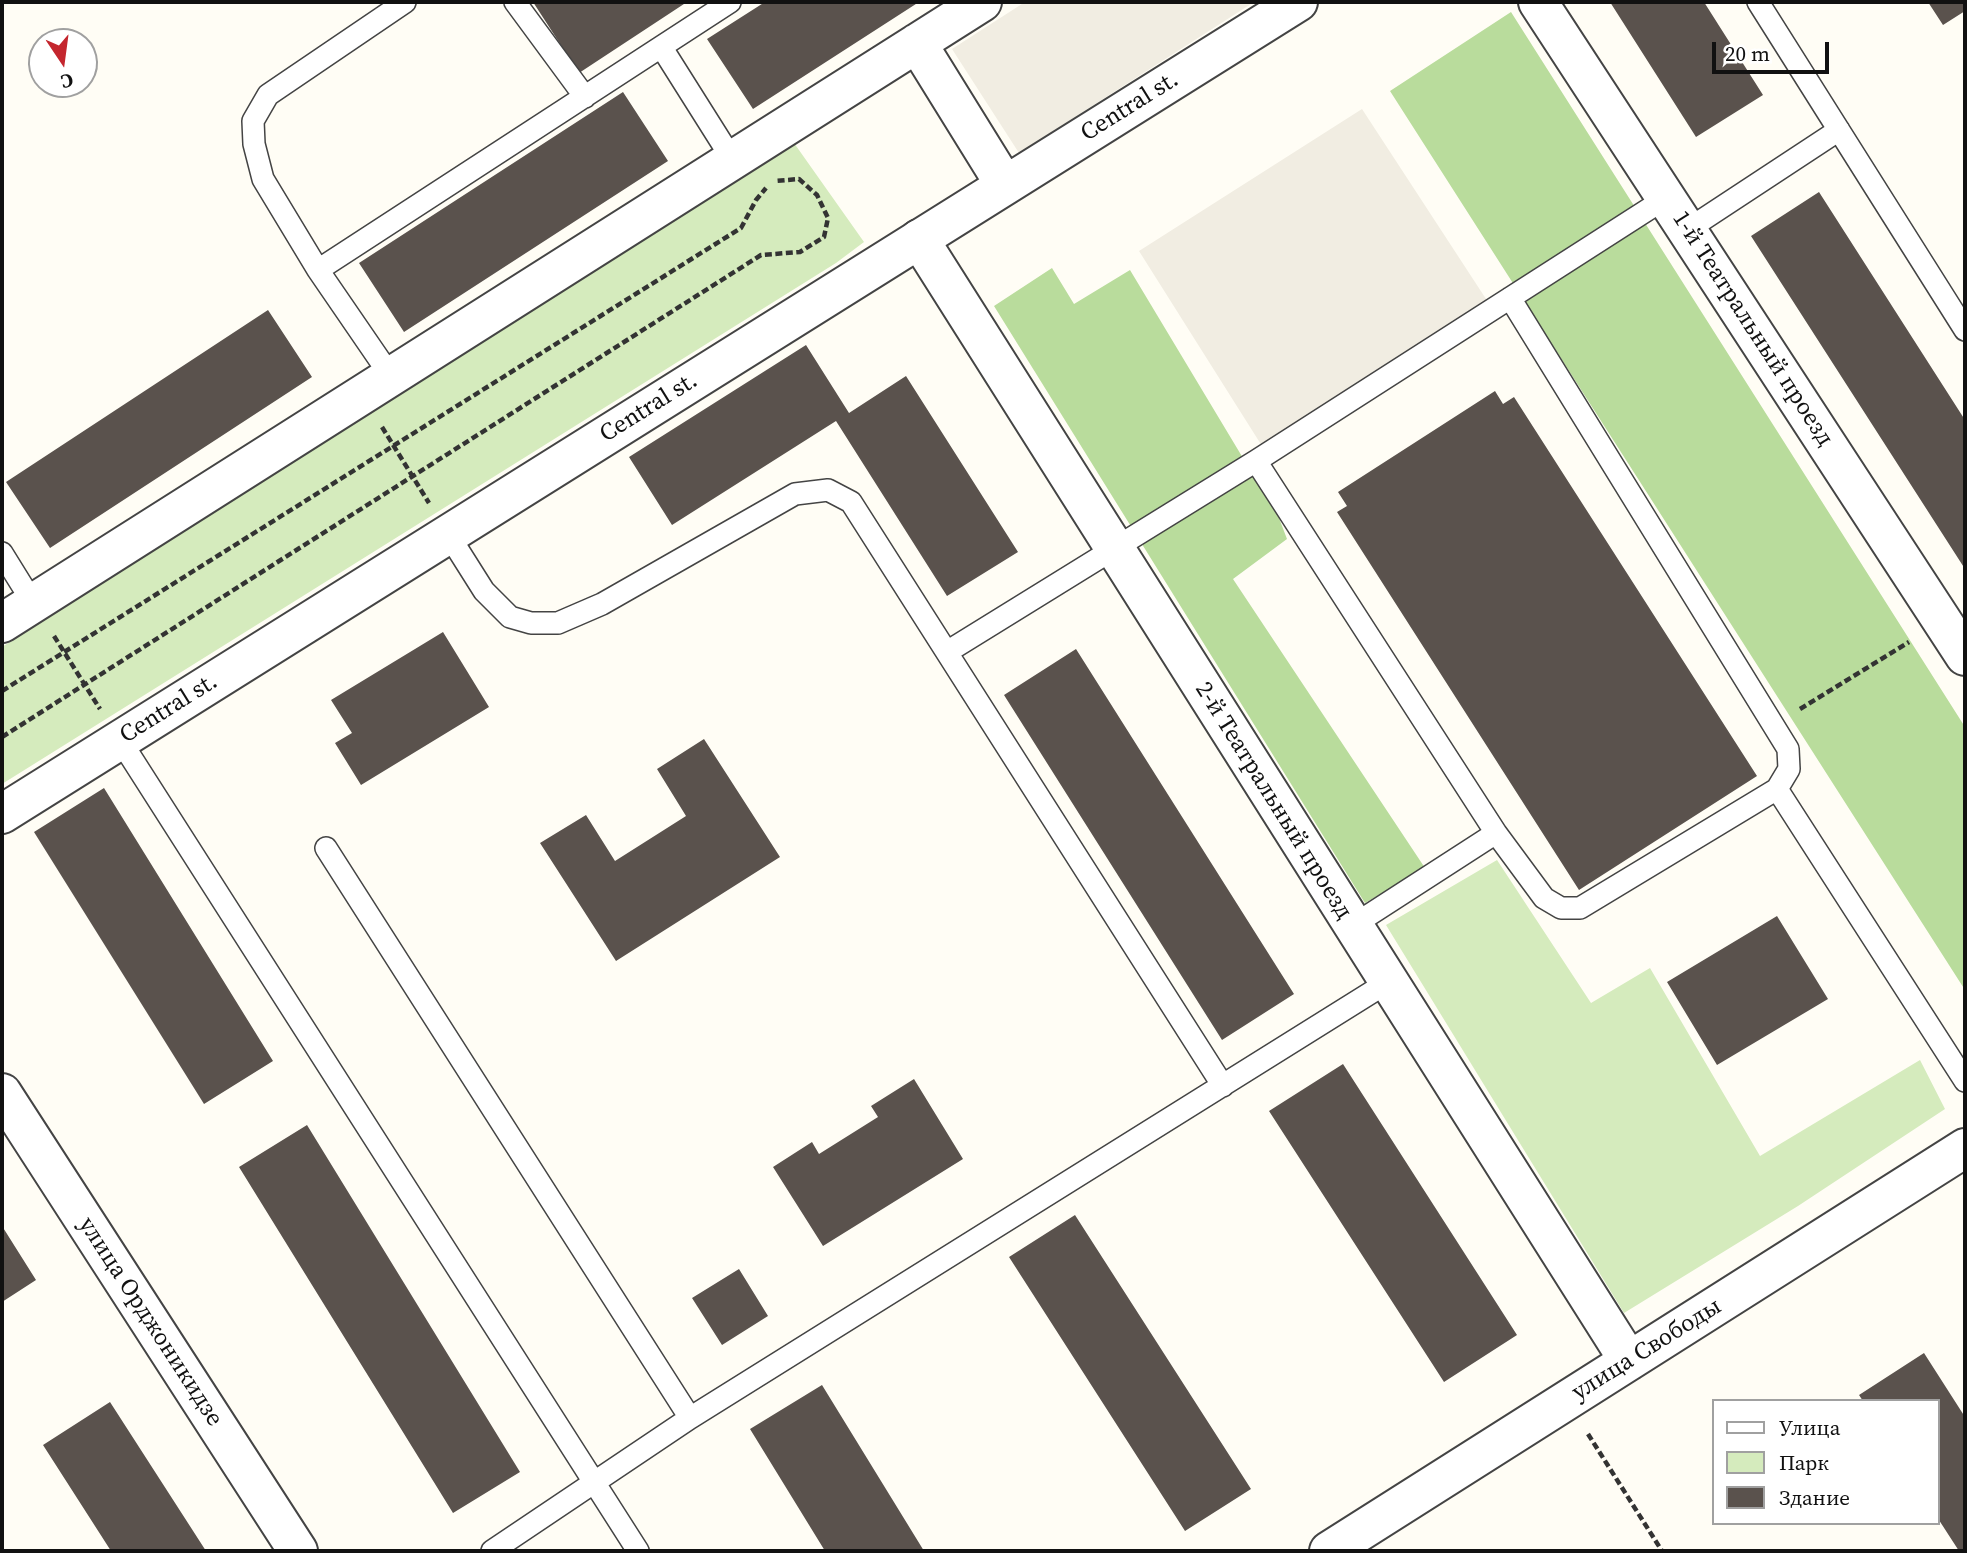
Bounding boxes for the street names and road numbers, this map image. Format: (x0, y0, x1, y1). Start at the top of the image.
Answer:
street label: Central st. (1076, 66, 1184, 148)
street label: 1-й Театральный проезд (1665, 206, 1839, 452)
street label: Central st. (595, 367, 703, 449)
street label: Central st. (115, 668, 223, 750)
street label: 2-й Театральный проезд (1188, 677, 1358, 925)
street label: улица Орджоникидзе (72, 1212, 228, 1432)
street label: улица Свободы (1567, 1292, 1727, 1408)

